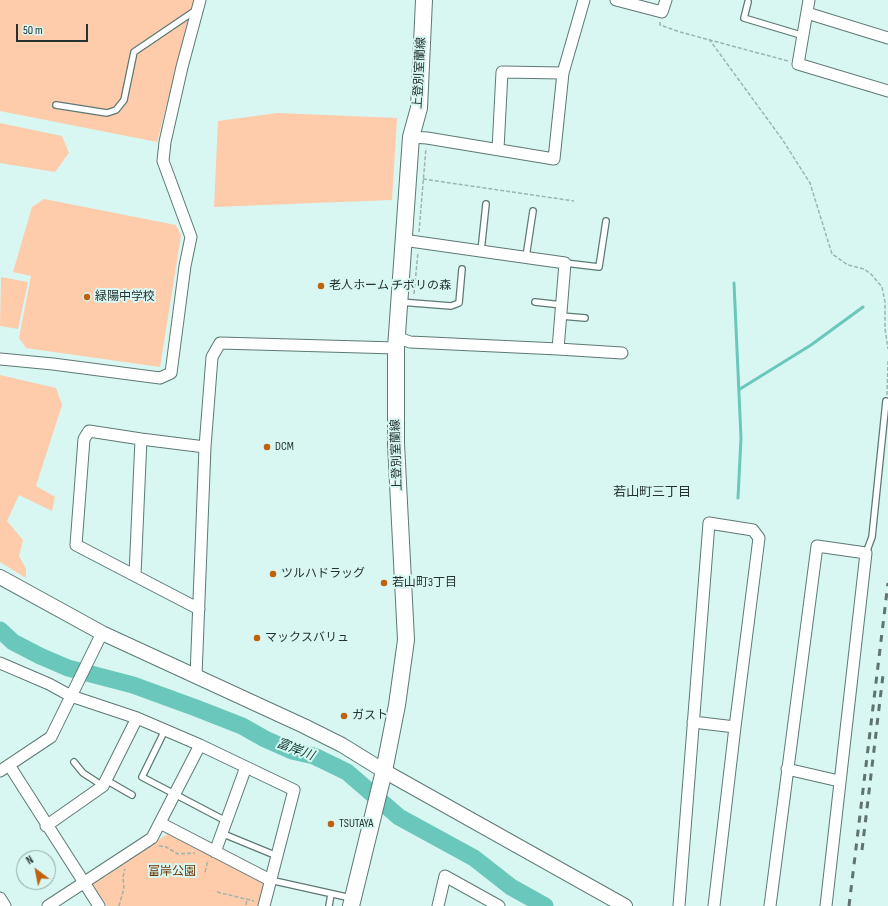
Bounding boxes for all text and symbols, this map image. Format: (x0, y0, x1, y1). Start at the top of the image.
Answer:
scale bar (18, 16, 90, 42)
text: 50 m (23, 23, 43, 38)
street label: 上登別室蘭線 (411, 37, 429, 109)
place label: 老人ホーム チボリの森 (329, 279, 451, 293)
marker: 老人ホーム チボリの森 (316, 281, 326, 291)
place label: 緑陽中学校 (95, 290, 155, 304)
marker: 緑陽中学校 (82, 292, 92, 302)
street label: 上登別室蘭線 (389, 419, 405, 491)
place label: DCM (275, 440, 294, 454)
marker: DCM (262, 442, 272, 452)
district label: 若山町三丁目 (613, 485, 691, 501)
place label: ツルハドラッグ (281, 567, 365, 581)
marker: ツルハドラッグ (268, 569, 278, 579)
place label: 若山町3丁目 (392, 576, 457, 590)
marker: 若山町3丁目 (379, 578, 389, 588)
place label: マックスバリュ (265, 631, 349, 645)
marker: マックスバリュ (252, 633, 262, 643)
place label: ガスト (352, 709, 388, 723)
marker: ガスト (339, 711, 349, 721)
water label: 富岸川 (274, 736, 316, 764)
place label: TSUTAYA (339, 817, 373, 831)
marker: TSUTAYA (326, 819, 336, 829)
north arrow (16, 850, 56, 890)
text: N (24, 853, 36, 867)
park label: 富岸公園 (148, 865, 196, 879)

